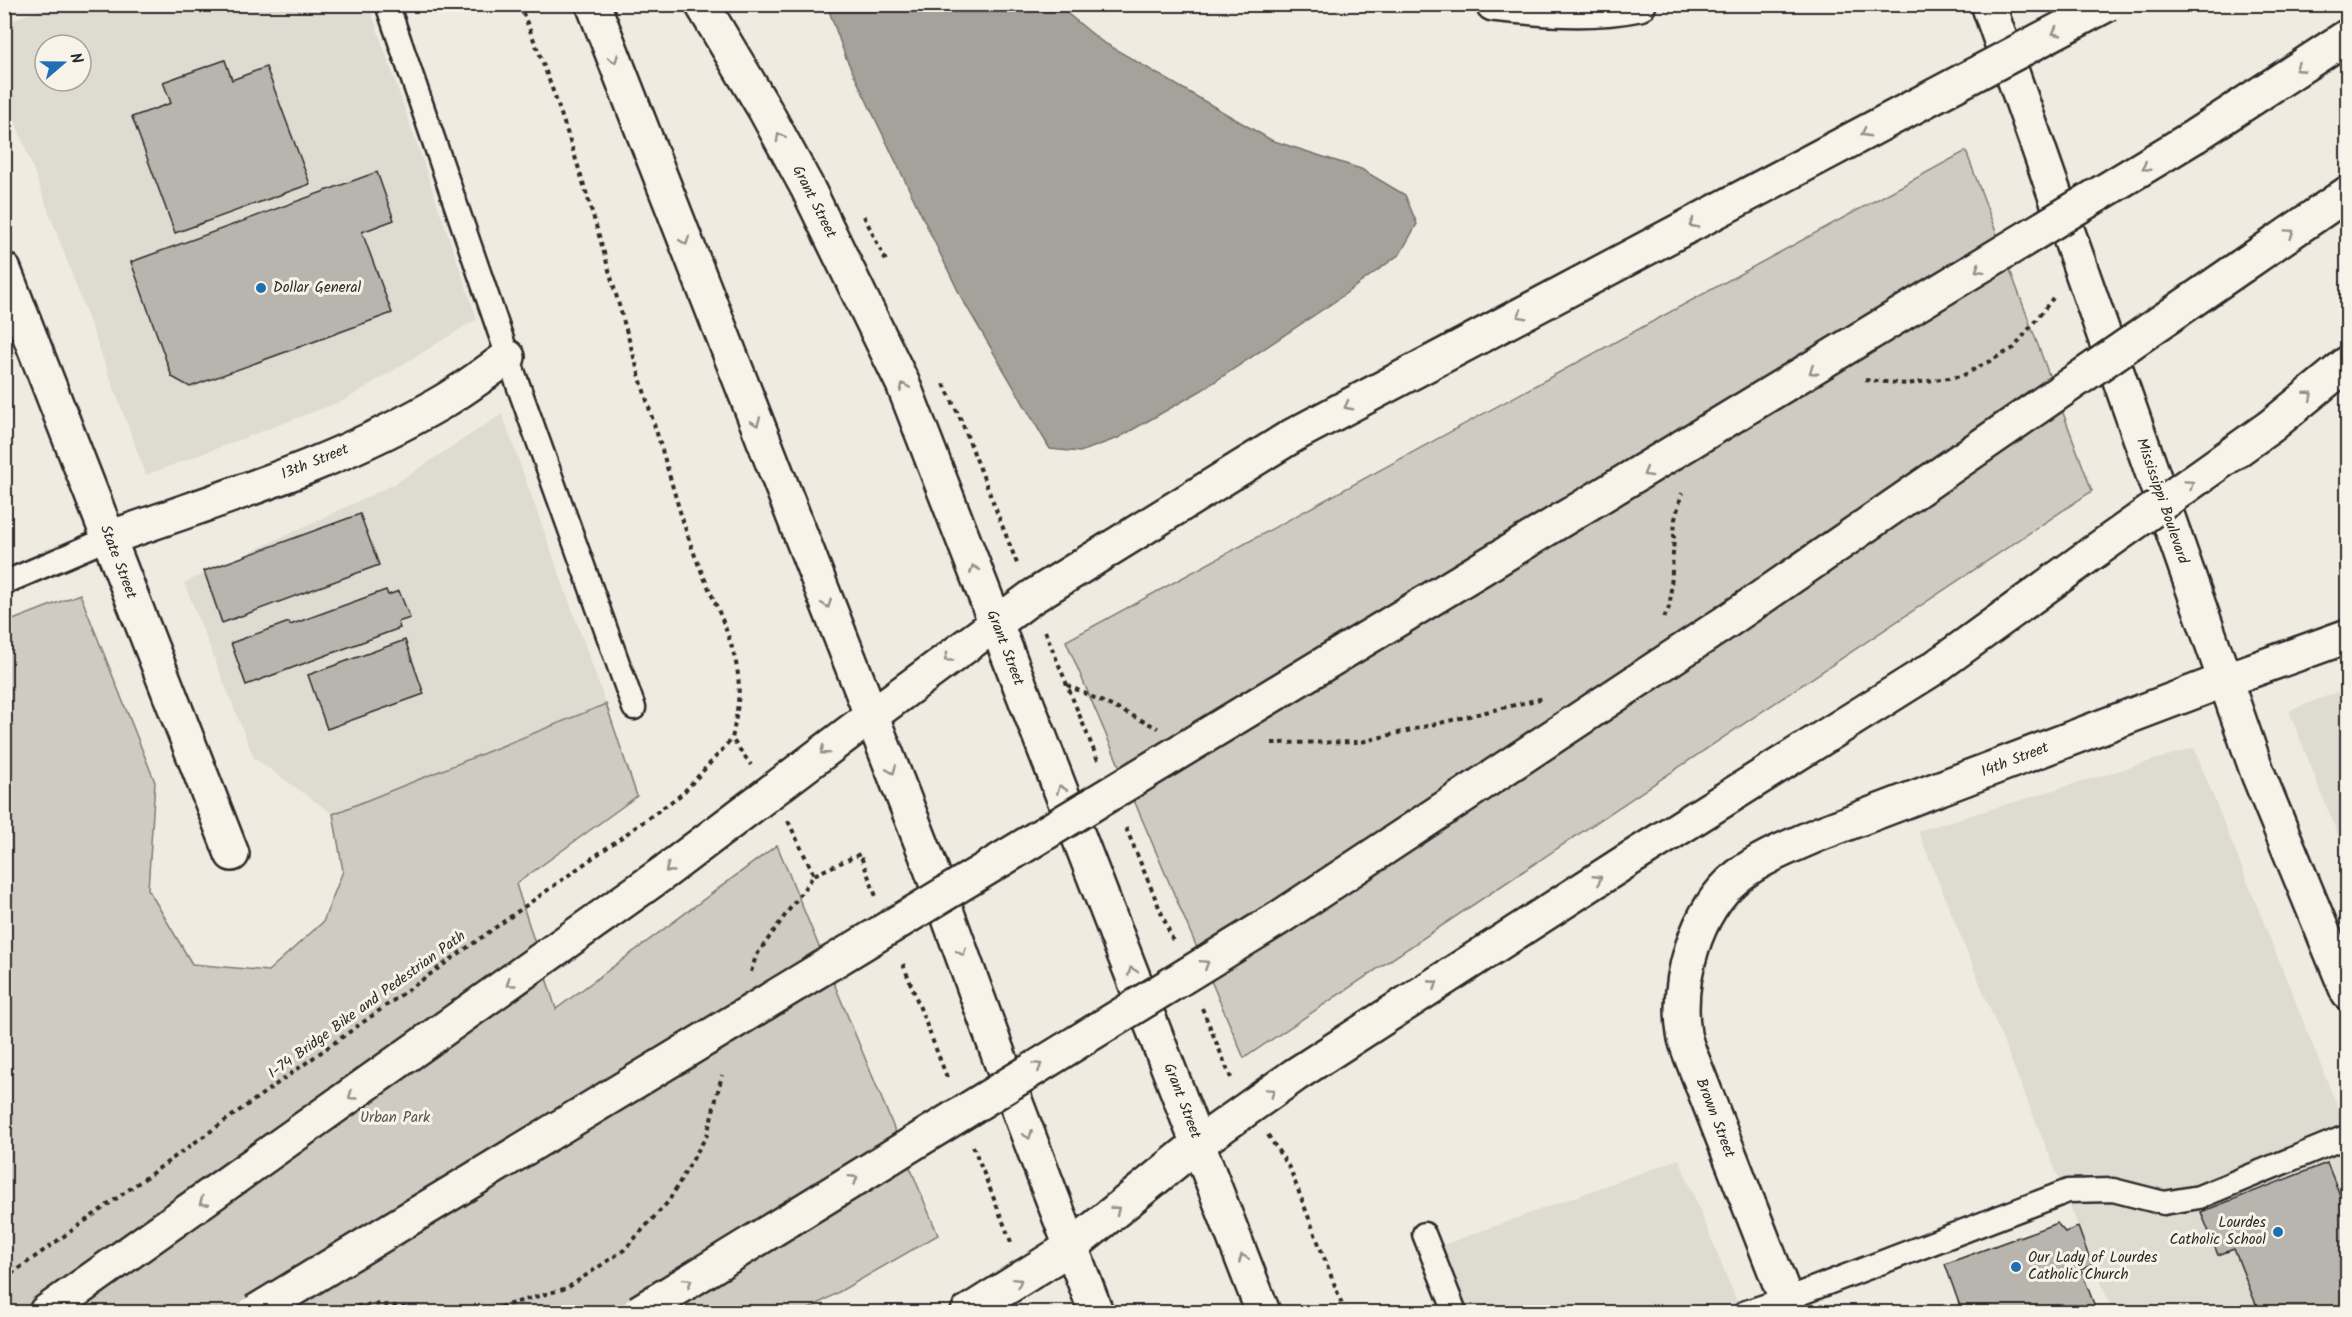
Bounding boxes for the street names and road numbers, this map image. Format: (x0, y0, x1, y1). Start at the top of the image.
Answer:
street label: Grant Street (785, 161, 843, 243)
street label: Mississippi Boulevard (2129, 435, 2195, 568)
street label: 13th Street (278, 437, 353, 486)
street label: State Street (93, 522, 143, 603)
street label: Grant Street (980, 607, 1030, 689)
street label: 14th Street (1978, 736, 2053, 784)
street label: I-74 Bridge Bike and Pedestrian Path (263, 925, 471, 1085)
street label: Grant Street (1157, 1060, 1207, 1142)
street label: Brown Street (1689, 1075, 1741, 1161)

